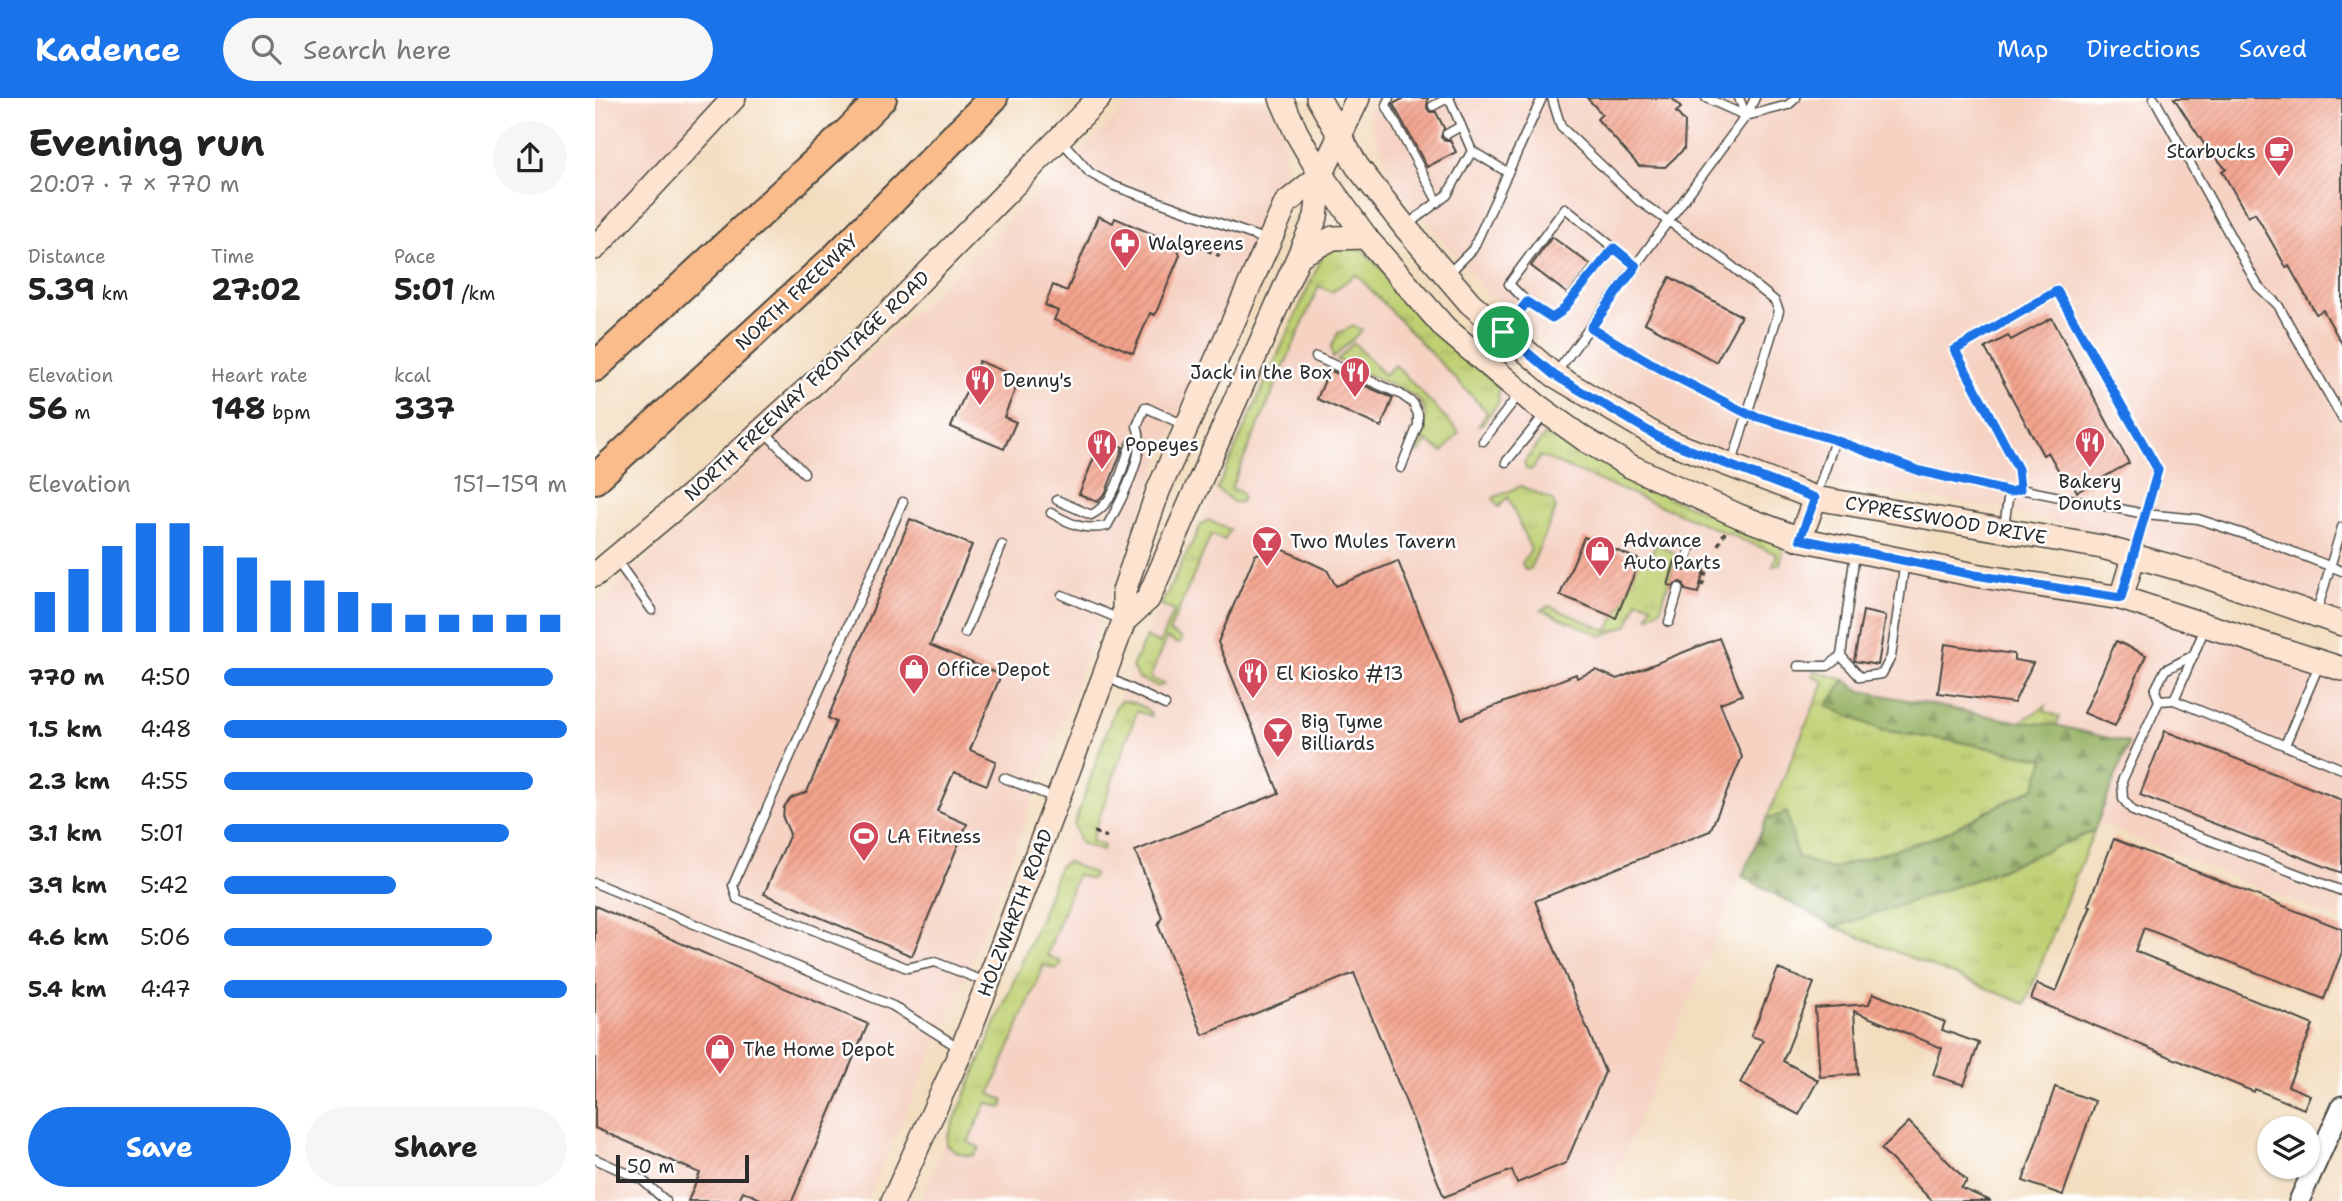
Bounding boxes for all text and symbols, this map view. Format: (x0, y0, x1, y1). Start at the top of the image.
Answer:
search box (223, 18, 713, 81)
text: Kadence (35, 27, 181, 72)
icon: search (247, 30, 285, 68)
text: Search here (303, 32, 451, 67)
text: Map (1997, 33, 2048, 65)
text: Directions (2086, 33, 2201, 65)
text: Saved (2239, 33, 2307, 65)
text: Evening run (28, 117, 265, 168)
button: share (493, 121, 567, 195)
cafe icon: Starbucks (2262, 134, 2296, 178)
place label: Starbucks (2166, 139, 2256, 164)
text: 20:07 · 7 × 770 m (28, 169, 240, 199)
pharmacy icon: Walgreens (1108, 226, 1142, 270)
street label: NORTH FREEWAY (730, 228, 865, 356)
place label: Walgreens (1148, 231, 1244, 256)
text: Distance (28, 244, 106, 269)
text: Time (211, 244, 255, 269)
text: Pace (394, 244, 436, 269)
street label: NORTH FREEWAY FRONTAGE ROAD (679, 265, 935, 507)
text: 5.39 (28, 269, 95, 310)
text: 27:02 (211, 269, 301, 310)
text: 5:01 (394, 269, 455, 310)
text: km (95, 281, 128, 306)
text: /km (455, 281, 495, 306)
pin (1473, 302, 1533, 362)
icon: arrive (1484, 313, 1522, 351)
restaurant icon: Jack in the Box (1338, 355, 1372, 399)
place label: Jack in the Box (1190, 360, 1332, 385)
text: Elevation (28, 363, 113, 388)
text: Heart rate (211, 363, 308, 388)
text: kcal (394, 363, 431, 388)
restaurant icon: Denny's (963, 363, 997, 407)
place label: Denny's (1003, 368, 1072, 393)
text: 56 (28, 388, 68, 429)
text: 148 (211, 388, 266, 429)
text: 337 (394, 388, 455, 429)
text: m (68, 400, 91, 425)
text: bpm (266, 400, 311, 425)
restaurant icon: Bakery Donuts (2073, 425, 2107, 469)
restaurant icon: Popeyes (1085, 427, 1119, 471)
place label: Popeyes (1125, 432, 1199, 457)
text: Elevation (28, 469, 131, 499)
text: 151–159 m (453, 469, 567, 499)
place label: Bakery Donuts (2058, 469, 2122, 516)
street label: CYPRESSWOOD DRIVE (1843, 490, 2049, 550)
bar icon: Two Mules Tavern (1250, 524, 1284, 568)
place label: Advance Auto Parts (1623, 528, 1721, 575)
place label: Two Mules Tavern (1290, 529, 1456, 554)
shop icon: Advance Auto Parts (1583, 534, 1617, 578)
shop icon: Office Depot (897, 652, 931, 696)
restaurant icon: El Kiosko #13 (1236, 656, 1270, 700)
place label: Office Depot (937, 657, 1050, 682)
place label: El Kiosko #13 (1276, 661, 1404, 686)
text: 770 m (28, 662, 104, 692)
text: 4:50 (140, 662, 191, 692)
place label: Big Tyme Billiards (1301, 709, 1383, 756)
text: 1.5 km (28, 714, 102, 744)
text: 4:48 (140, 714, 192, 744)
bar icon: Big Tyme Billiards (1261, 715, 1295, 759)
text: 2.3 km (28, 766, 110, 796)
text: 4:55 (140, 766, 188, 796)
text: 3.1 km (28, 818, 102, 848)
text: 5:01 (140, 818, 184, 848)
sports icon: LA Fitness (847, 819, 881, 863)
place label: LA Fitness (887, 824, 981, 849)
street label: HOLZWARTH ROAD (971, 825, 1059, 1001)
text: 3.9 km (28, 870, 107, 900)
text: 5:42 (140, 870, 189, 900)
text: 4.6 km (28, 922, 109, 952)
text: 5:06 (140, 922, 191, 952)
text: 5.4 km (28, 974, 106, 1004)
text: 4:47 (140, 974, 191, 1004)
shop icon: The Home Depot (703, 1032, 737, 1076)
place label: The Home Depot (743, 1037, 895, 1062)
button: Save (28, 1107, 291, 1187)
button: Share (305, 1107, 567, 1187)
map controls (2257, 1116, 2320, 1179)
button: layers (2257, 1116, 2320, 1179)
scale bar (616, 1152, 749, 1184)
text: 50 m (627, 1154, 675, 1179)

